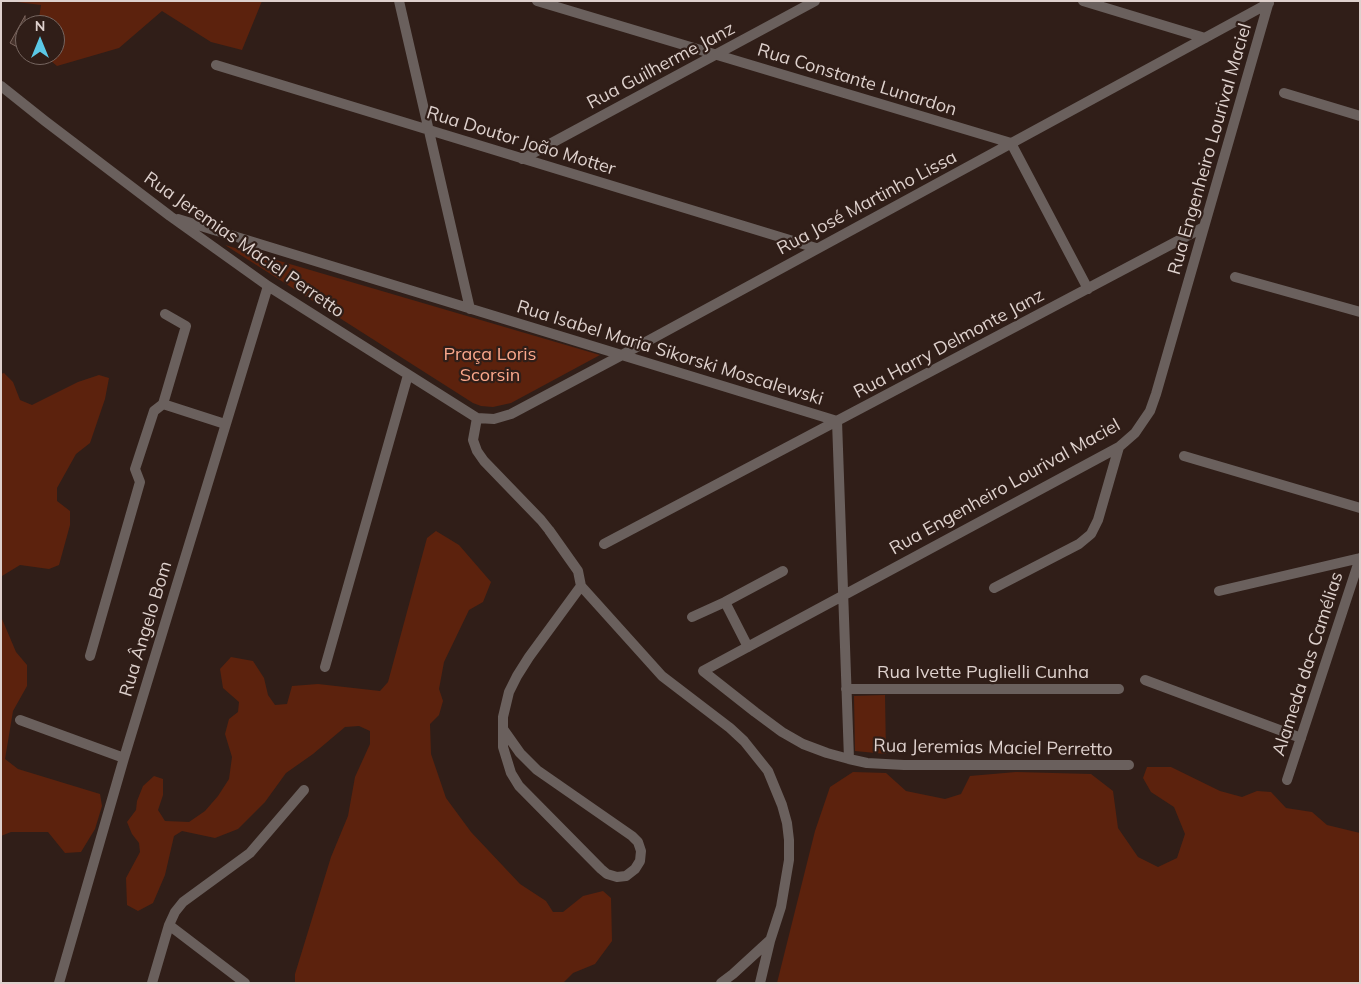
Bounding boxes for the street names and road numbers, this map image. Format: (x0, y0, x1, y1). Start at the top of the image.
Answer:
street label: Rua Guilherme Janz (583, 18, 739, 114)
street label: Rua Engenheiro Lourival Maciel (1164, 21, 1256, 277)
street label: Rua Constante Lunardon (755, 39, 959, 121)
street label: Rua Doutor João Motter (424, 102, 618, 180)
street label: Rua José Martinho Lissa (773, 146, 961, 260)
street label: Rua Jeremias Maciel Perretto (140, 167, 348, 323)
street label: Rua Harry Delmonte Janz (850, 285, 1048, 403)
street label: Rua Isabel Maria Sikorski Moscalewski (514, 296, 826, 410)
street label: Rua Engenheiro Lourival Maciel (886, 414, 1124, 560)
street label: Rua Ângelo Bom (115, 559, 177, 699)
street label: Alameda das Camélias (1268, 569, 1348, 759)
street label: Rua Ivette Puglielli Cunha (877, 662, 1089, 684)
street label: Rua Jeremias Maciel Perretto (873, 735, 1113, 761)

